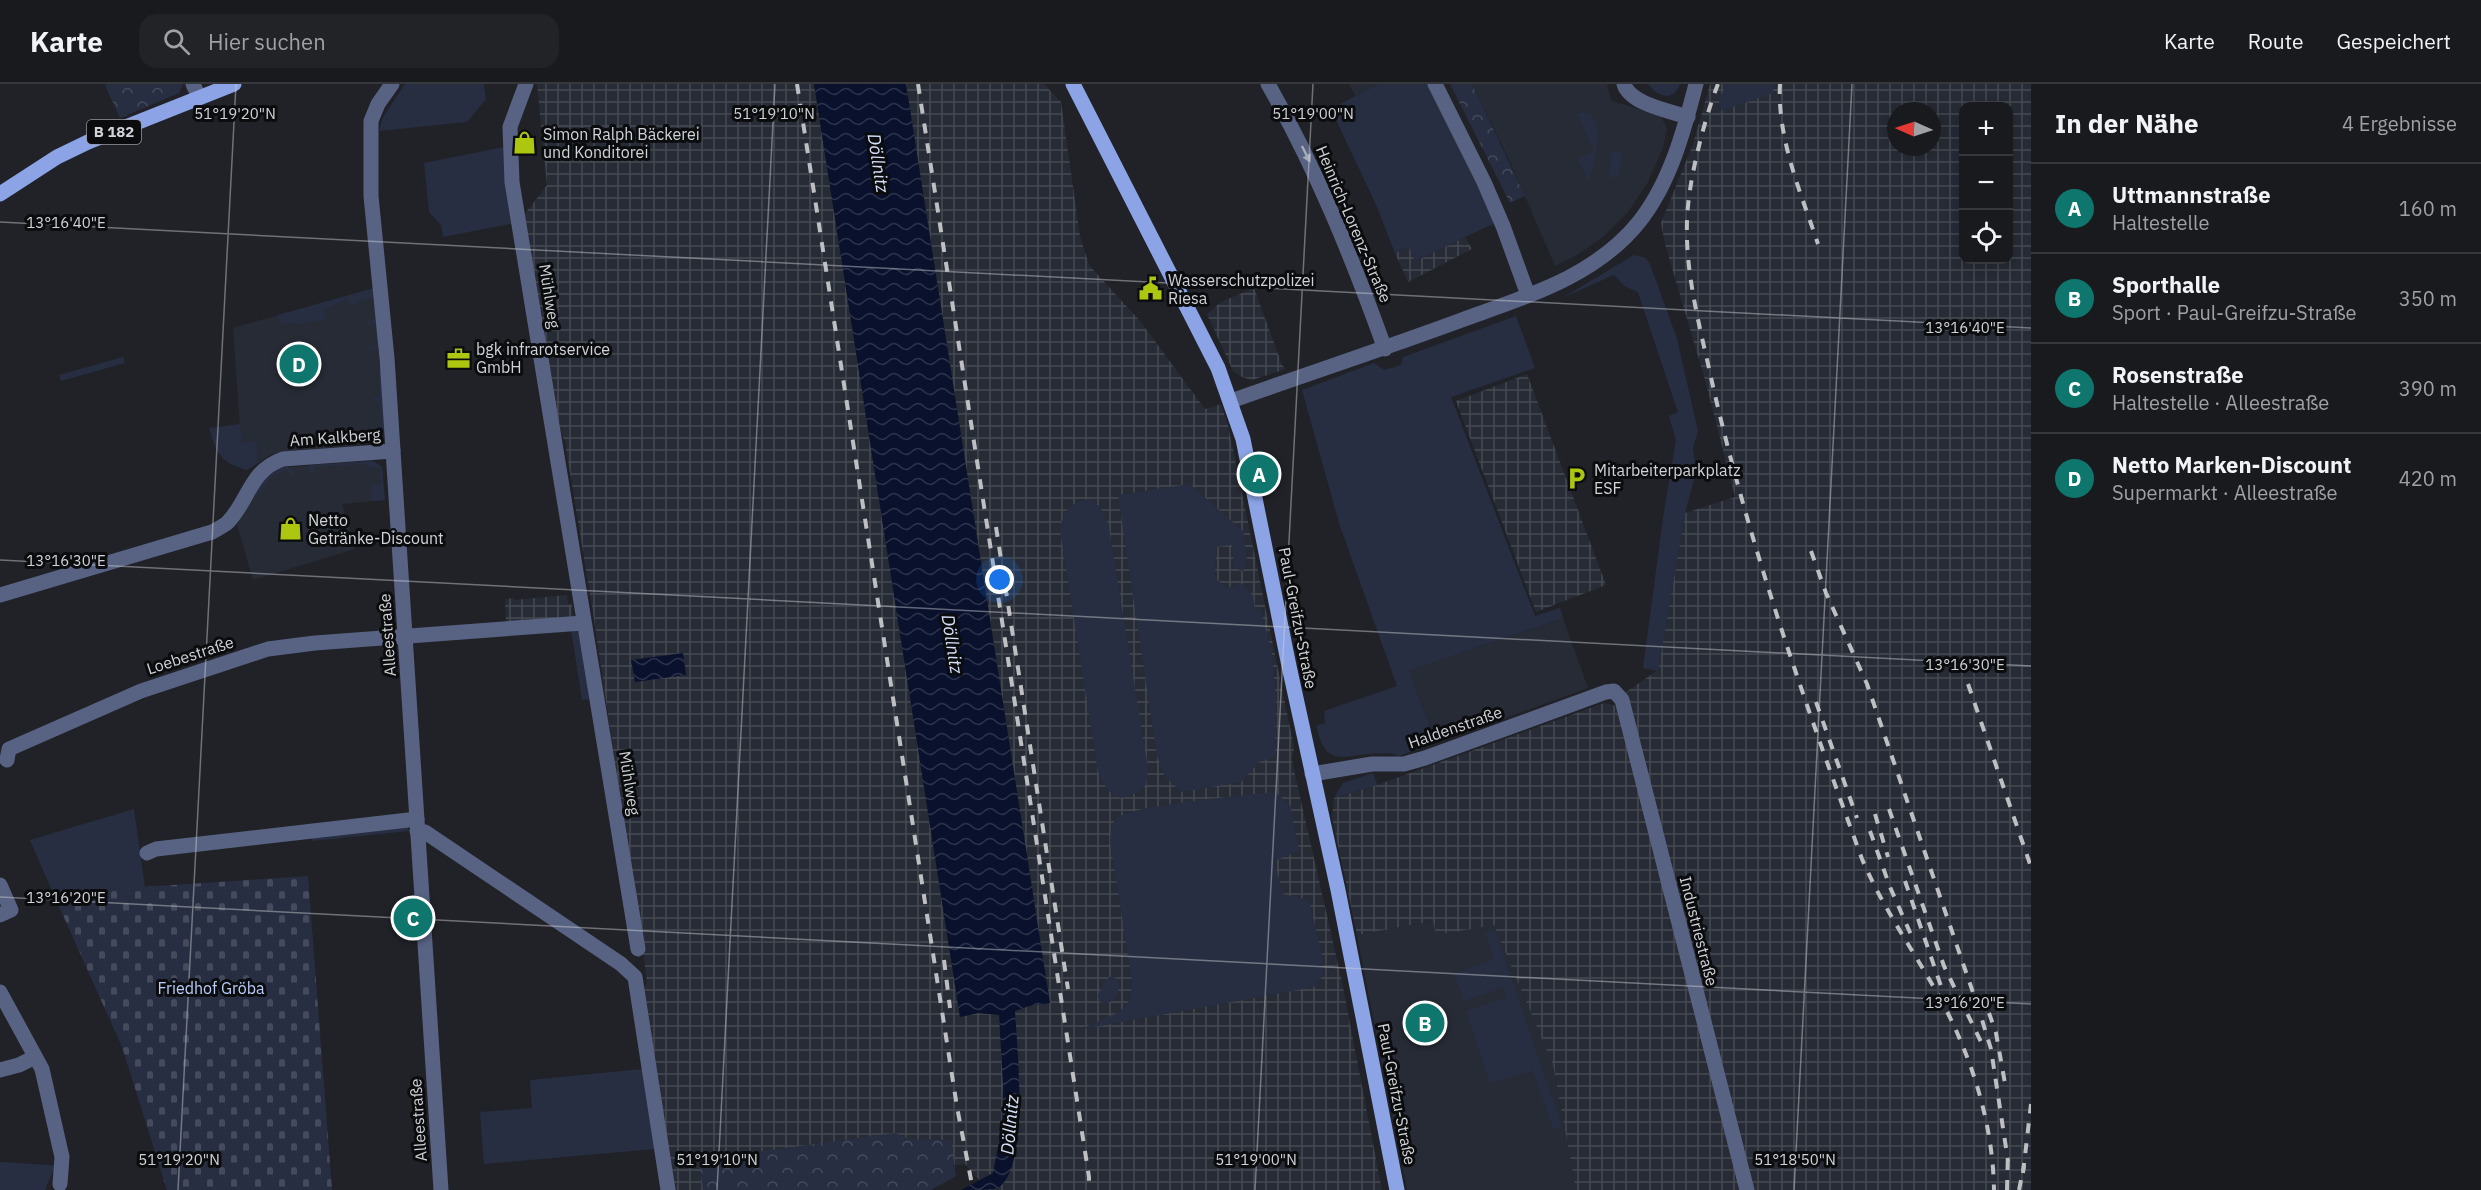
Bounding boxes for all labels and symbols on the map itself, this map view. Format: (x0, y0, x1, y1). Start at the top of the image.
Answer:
north arrow (1887, 102, 1941, 156)
text: 51°19'20"N (194, 104, 276, 123)
text: 51°19'10"N (733, 104, 815, 123)
text: 51°19'00"N (1272, 104, 1354, 123)
road number: B 182 (87, 120, 141, 144)
place label: Simon Ralph Bäckerei und Konditorei (543, 124, 700, 162)
shop icon: Simon Ralph Bäckerei und Konditorei (512, 130, 538, 156)
water label: Döllnitz (862, 132, 895, 195)
street label: Heinrich-Lorenz-Straße (1312, 143, 1396, 306)
one-way arrow (1301, 145, 1311, 162)
text: 13°16'40"E (26, 213, 106, 232)
street label: Mühlweg (535, 262, 565, 330)
place label: Wasserschutzpolizei Riesa (1168, 270, 1314, 308)
public building icon: Wasserschutzpolizei Riesa (1137, 276, 1163, 302)
text: 13°16'40"E (1925, 318, 2005, 337)
place label: bgk infrarotservice GmbH (476, 339, 610, 377)
pin: D (280, 342, 318, 386)
office icon: bgk infrarotservice GmbH (445, 345, 471, 371)
street label: Am Kalkberg (289, 424, 382, 450)
pin: A (1240, 452, 1278, 496)
place label: Mitarbeiterparkplatz ESF (1594, 460, 1741, 498)
parking icon: Mitarbeiterparkplatz ESF (1563, 466, 1589, 492)
place label: Netto Getränke-Discount (308, 510, 444, 548)
shop icon: Netto Getränke-Discount (277, 516, 303, 542)
street label: Paul-Greifzu-Straße (1274, 546, 1322, 691)
text: 13°16'30"E (26, 551, 106, 570)
your location (985, 565, 1014, 594)
street label: Alleestraße (374, 593, 400, 677)
water label: Döllnitz (936, 613, 969, 676)
street label: Loebestraße (144, 631, 236, 678)
text: 13°16'30"E (1925, 655, 2005, 674)
street label: Haldenstraße (1405, 702, 1505, 752)
street label: Mühlweg (615, 749, 645, 817)
street label: Industriestraße (1676, 874, 1722, 988)
text: 13°16'20"E (26, 888, 106, 907)
pin: C (394, 896, 432, 940)
park label: Friedhof Gröba (157, 978, 265, 998)
text: 13°16'20"E (1925, 993, 2005, 1012)
pin: B (1406, 1000, 1444, 1046)
street label: Paul-Greifzu-Straße (1373, 1022, 1421, 1167)
street label: Alleestraße (405, 1078, 431, 1162)
water label: Döllnitz (995, 1093, 1024, 1156)
text: 51°19'20"N (138, 1150, 220, 1169)
text: 51°19'10"N (676, 1150, 758, 1169)
text: 51°19'00"N (1215, 1150, 1297, 1169)
text: 51°18'50"N (1754, 1150, 1836, 1169)

